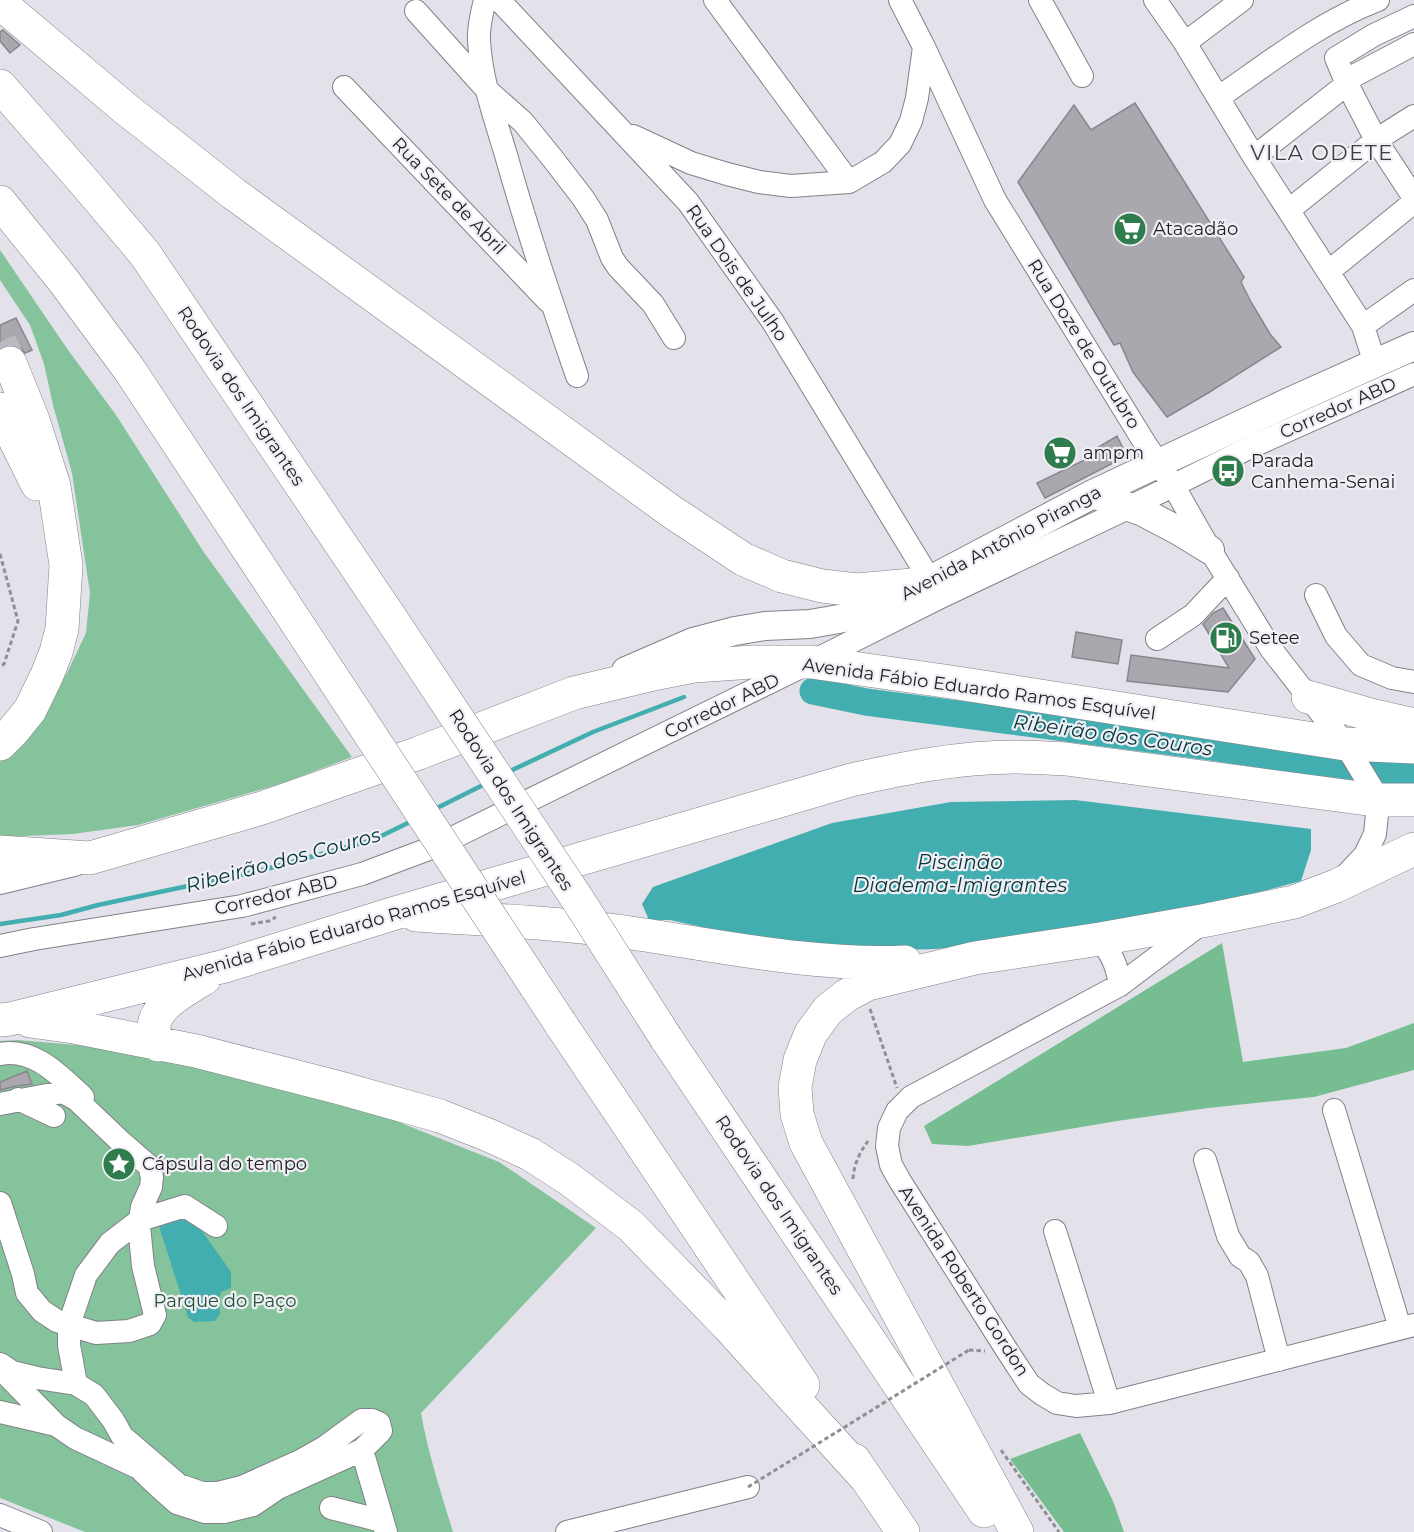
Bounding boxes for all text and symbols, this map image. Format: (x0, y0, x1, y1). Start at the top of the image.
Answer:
street label: Rua Sete de Abril (387, 133, 511, 259)
district label: VILA ODETE (1250, 140, 1394, 165)
street label: Rua Dois de Julho (681, 200, 793, 346)
supermarket icon: Atacadão (1112, 211, 1148, 247)
place label: Atacadão (1153, 218, 1238, 240)
street label: Rua Doze de Outubro (1023, 255, 1145, 433)
street label: Rodovia dos Imigrantes (173, 302, 310, 490)
street label: Corredor ABD (1276, 372, 1400, 444)
supermarket icon: ampm (1042, 435, 1078, 471)
place label: ampm (1083, 442, 1144, 464)
place label: Parada Canhema-Senai (1251, 450, 1395, 493)
bus stop icon: Parada Canhema-Senai (1210, 453, 1246, 489)
street label: Avenida Antônio Piranga (897, 481, 1105, 605)
fuel station icon: Setee (1208, 620, 1244, 656)
place label: Setee (1249, 627, 1300, 649)
street label: Avenida Fábio Eduardo Ramos Esquível (801, 653, 1157, 725)
street label: Corredor ABD (661, 669, 783, 743)
street label: Rodovia dos Imigrantes (444, 705, 578, 895)
water label: Ribeirão dos Couros (1012, 709, 1214, 761)
water label: Ribeirão dos Couros (183, 822, 383, 898)
water label: Piscinão Diadema-Imigrantes (853, 850, 1067, 897)
street label: Avenida Fábio Eduardo Ramos Esquível (180, 866, 528, 986)
street label: Corredor ABD (212, 870, 340, 920)
street label: Rodovia dos Imigrantes (711, 1111, 848, 1299)
place icon: Cápsula do tempo (101, 1146, 137, 1182)
place label: Cápsula do tempo (142, 1153, 307, 1175)
street label: Avenida Roberto Gordon (894, 1181, 1034, 1381)
park label: Parque do Paço (154, 1290, 296, 1312)

